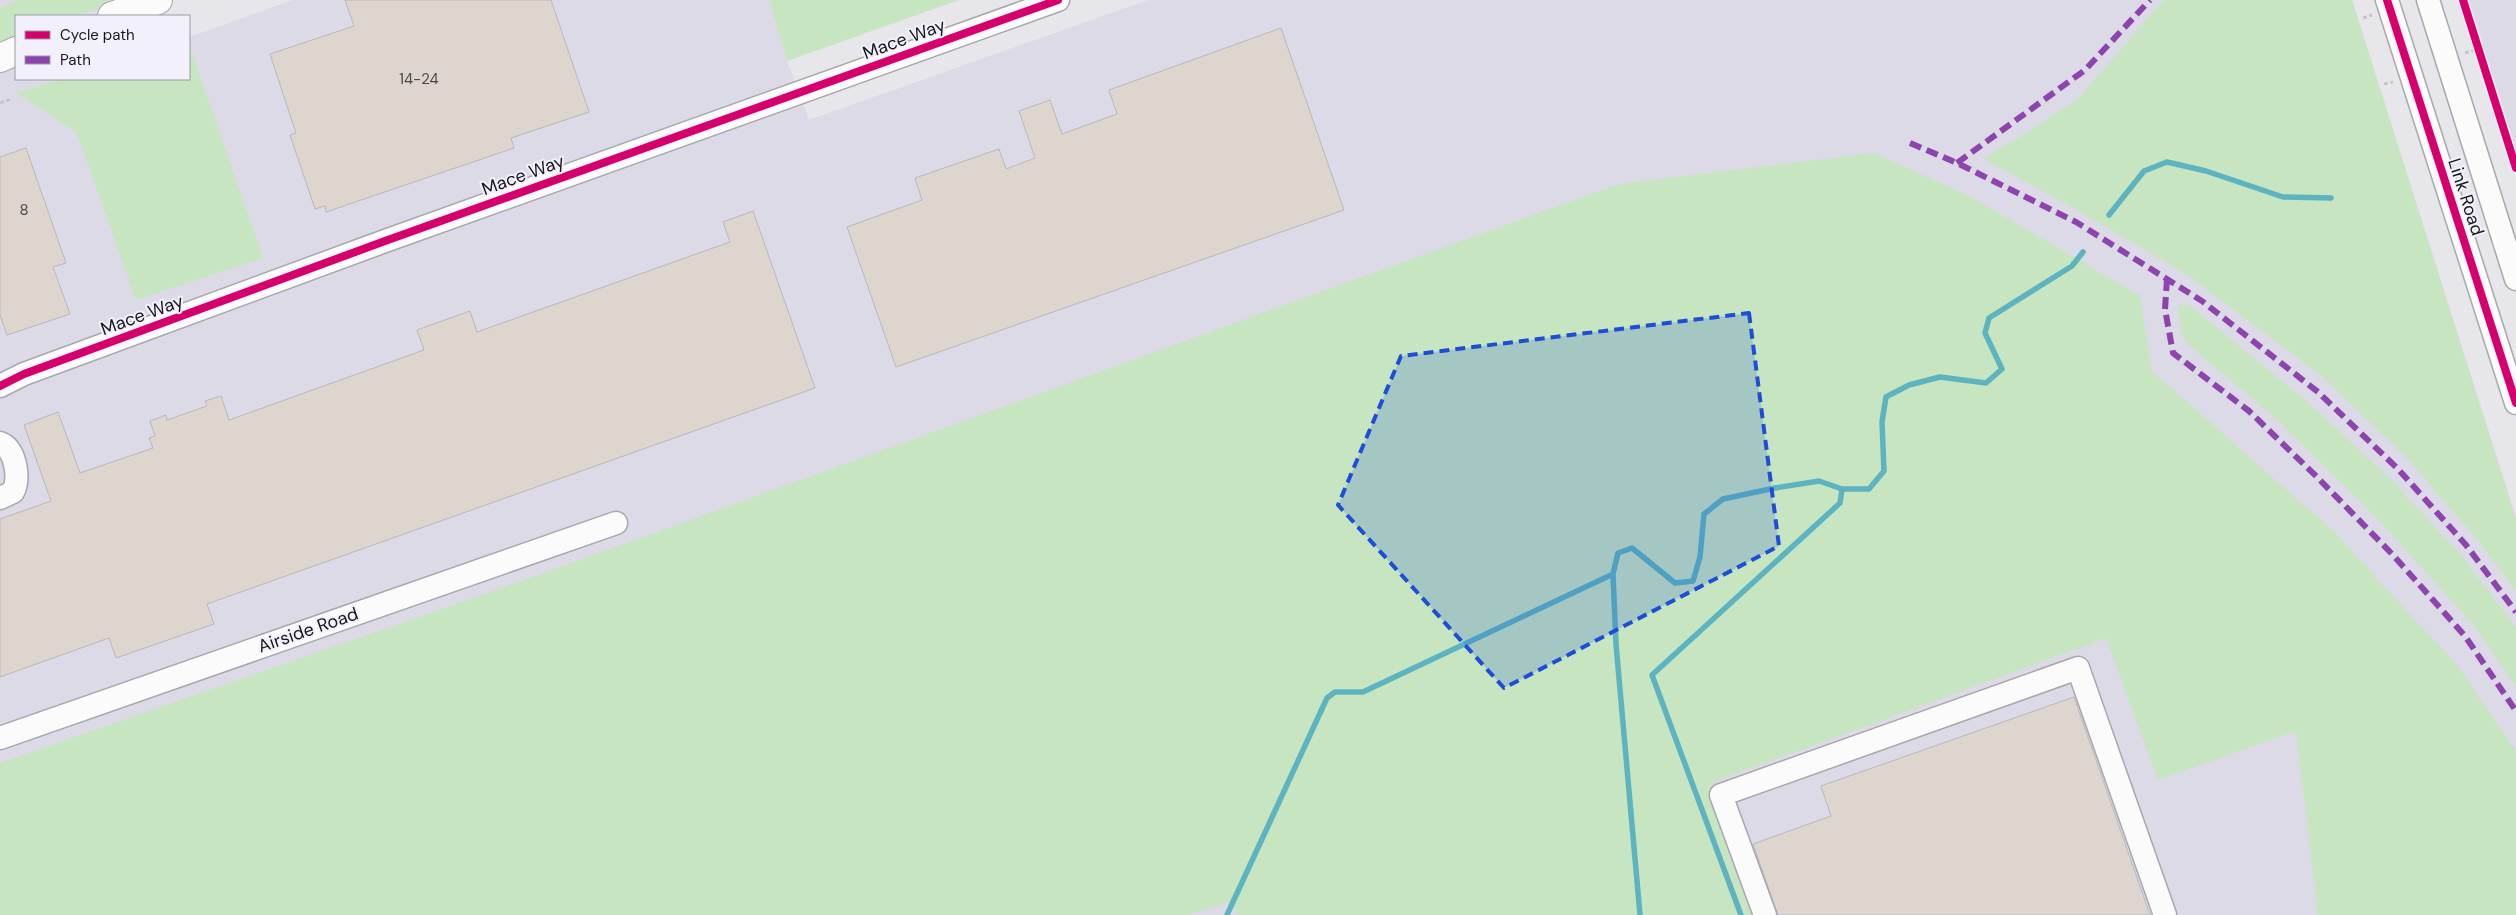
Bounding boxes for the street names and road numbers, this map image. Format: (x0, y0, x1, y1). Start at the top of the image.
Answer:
street label: Mace Way (859, 13, 949, 65)
street label: Mace Way (478, 149, 568, 201)
street label: Link Road (2442, 155, 2490, 239)
street label: Mace Way (97, 289, 187, 341)
street label: Airside Road (255, 602, 361, 658)

